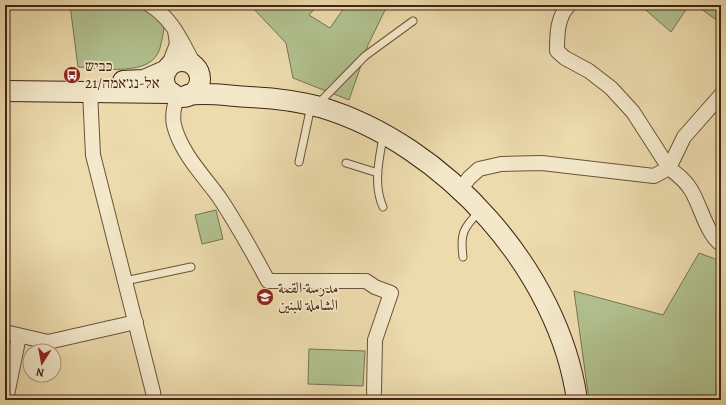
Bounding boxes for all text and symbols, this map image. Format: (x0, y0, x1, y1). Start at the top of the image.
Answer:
place label: כביש 21/אל-נג׳אמה (85, 56, 160, 93)
bus stop icon: כביש 21/אל-נג׳אמה (62, 65, 82, 85)
place label: مدرسة القمة الشاملة للبنين (278, 278, 338, 315)
school or university icon: مدرسة القمة الشاملة للبنين (255, 287, 275, 307)
north arrow (22, 343, 62, 383)
text: N (35, 364, 46, 380)

